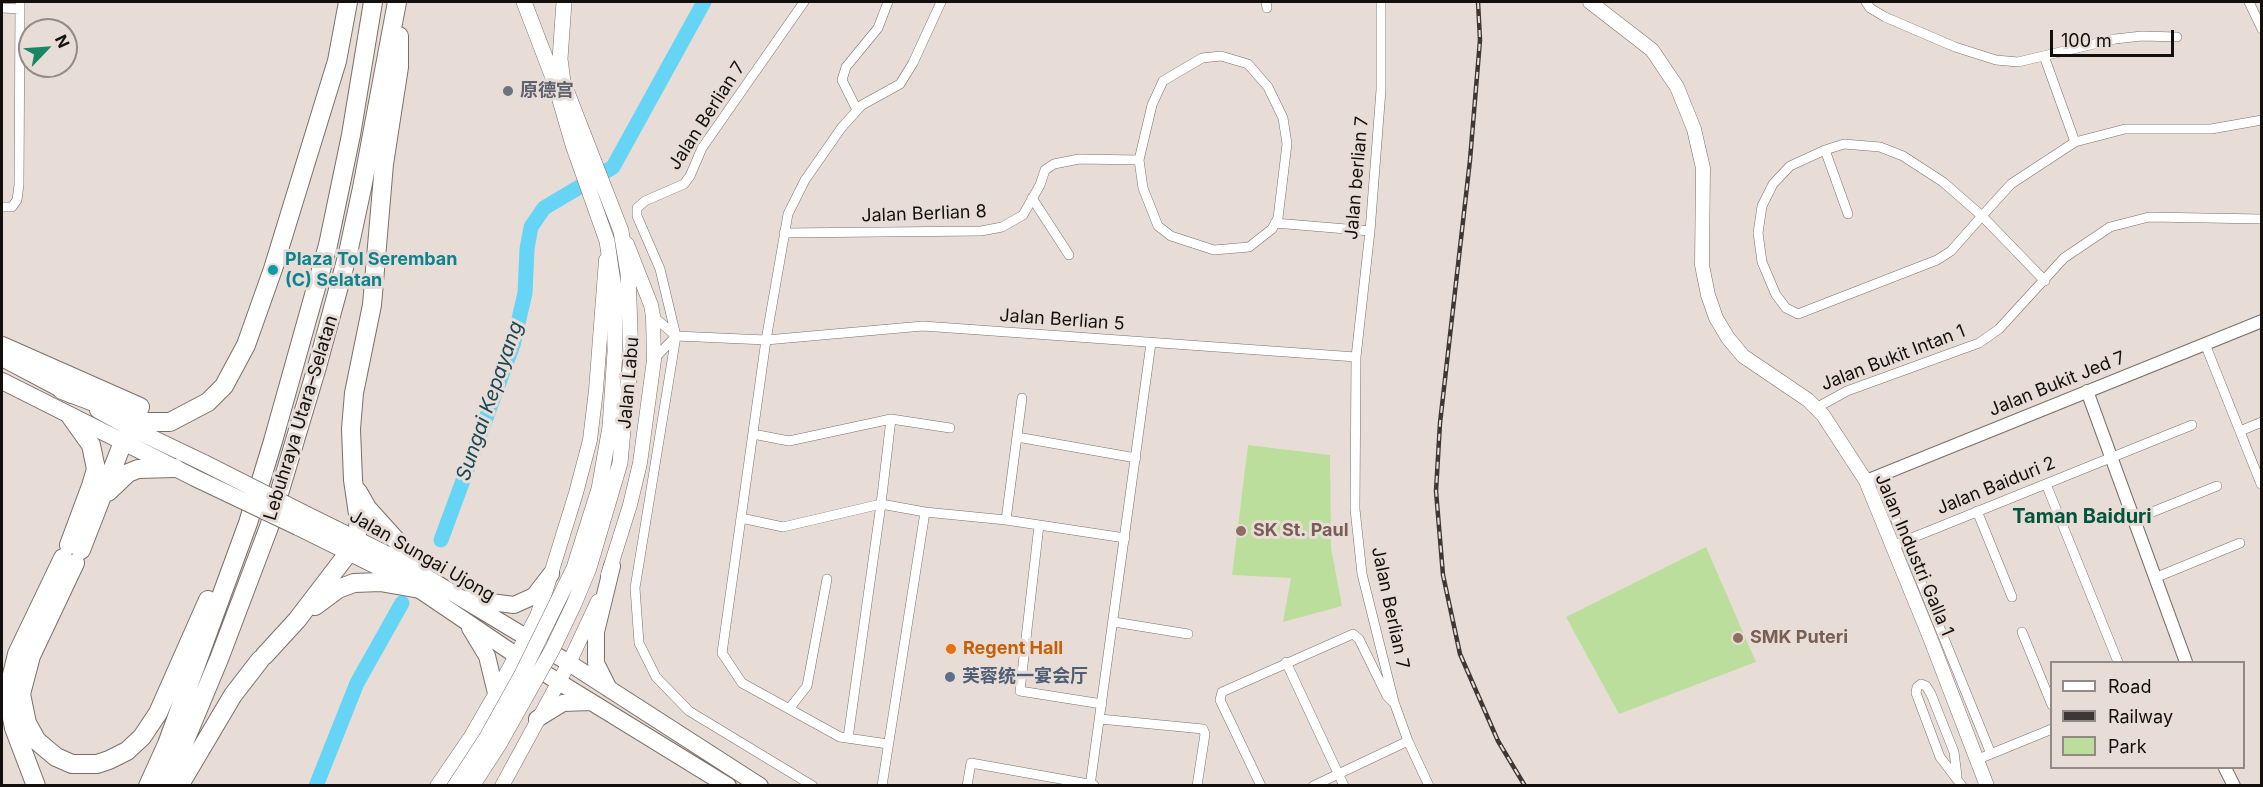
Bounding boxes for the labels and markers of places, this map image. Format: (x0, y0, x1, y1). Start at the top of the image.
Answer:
place label: 原德宫 (520, 80, 574, 102)
marker: 原德宫 (501, 84, 515, 98)
place label: Plaza Tol Seremban (C) Selatan (285, 249, 458, 292)
marker: Plaza Tol Seremban (C) Selatan (266, 263, 280, 277)
place label: SK St. Paul (1253, 520, 1349, 542)
marker: SK St. Paul (1234, 524, 1248, 538)
place label: SMK Puteri (1750, 627, 1848, 649)
marker: SMK Puteri (1731, 631, 1745, 645)
place label: Regent Hall (963, 638, 1063, 660)
marker: Regent Hall (944, 642, 958, 656)
place label: 芙蓉统一宴会厅 (962, 666, 1088, 688)
marker: 芙蓉统一宴会厅 (943, 670, 957, 684)

